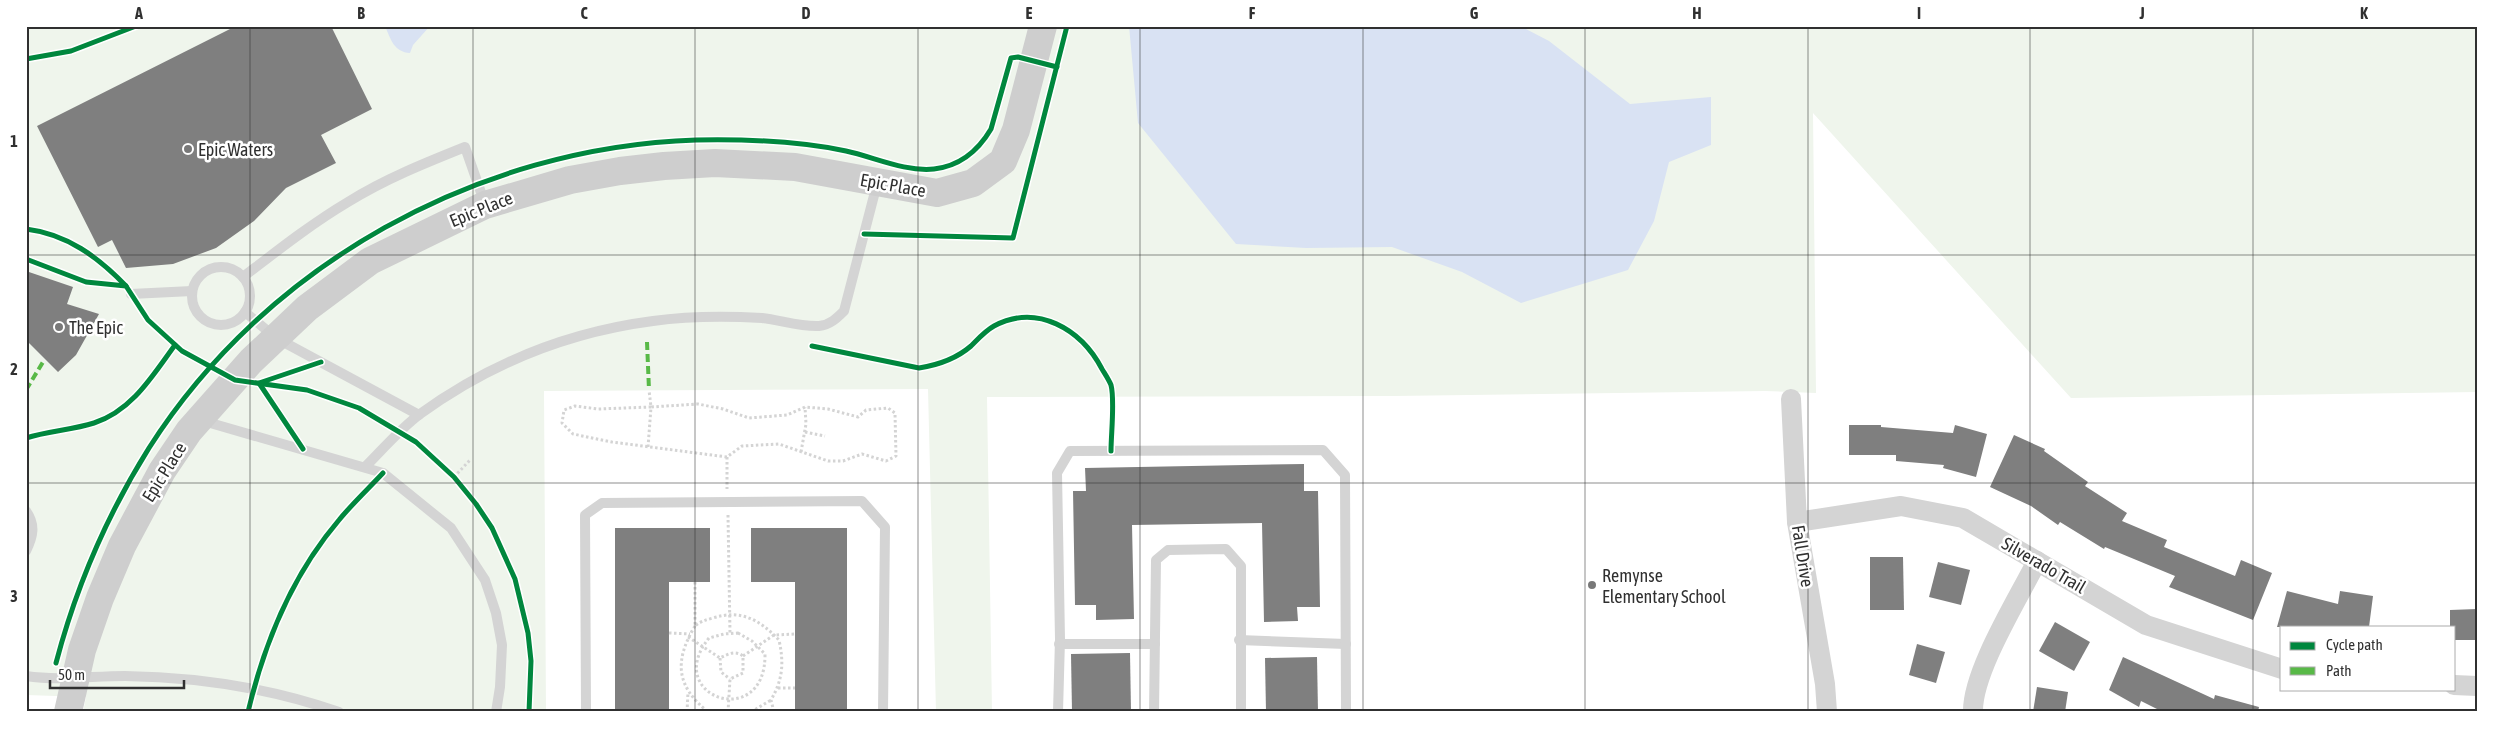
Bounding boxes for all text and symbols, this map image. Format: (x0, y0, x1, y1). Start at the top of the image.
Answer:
text: A (134, 4, 143, 22)
text: B (357, 4, 365, 22)
text: C (580, 4, 588, 22)
text: D (802, 4, 811, 22)
text: E (1026, 4, 1033, 22)
text: F (1249, 4, 1256, 22)
text: G (1470, 4, 1479, 22)
text: H (1692, 4, 1702, 22)
text: I (1917, 4, 1921, 22)
text: J (2138, 4, 2145, 22)
text: K (2360, 4, 2368, 22)
text: 1 (10, 132, 18, 150)
place label: Epic Waters (198, 139, 273, 160)
marker: Epic Waters (182, 143, 194, 155)
street label: Epic Place (859, 169, 927, 201)
street label: Epic Place (446, 187, 516, 231)
place label: The Epic (69, 317, 123, 338)
marker: The Epic (53, 321, 65, 333)
text: 2 (10, 360, 18, 378)
street label: Epic Place (138, 438, 190, 506)
street label: Fall Drive (1788, 524, 1818, 588)
street label: Silverado Trail (1998, 533, 2090, 598)
place label: Remynse Elementary School (1602, 565, 1726, 607)
marker: Remynse Elementary School (1586, 579, 1598, 591)
text: 3 (10, 587, 18, 605)
legend (2280, 626, 2456, 690)
text: Cycle path (2326, 636, 2383, 653)
scale bar (50, 658, 184, 690)
text: Path (2326, 662, 2352, 679)
text: 50 m (58, 666, 85, 683)

